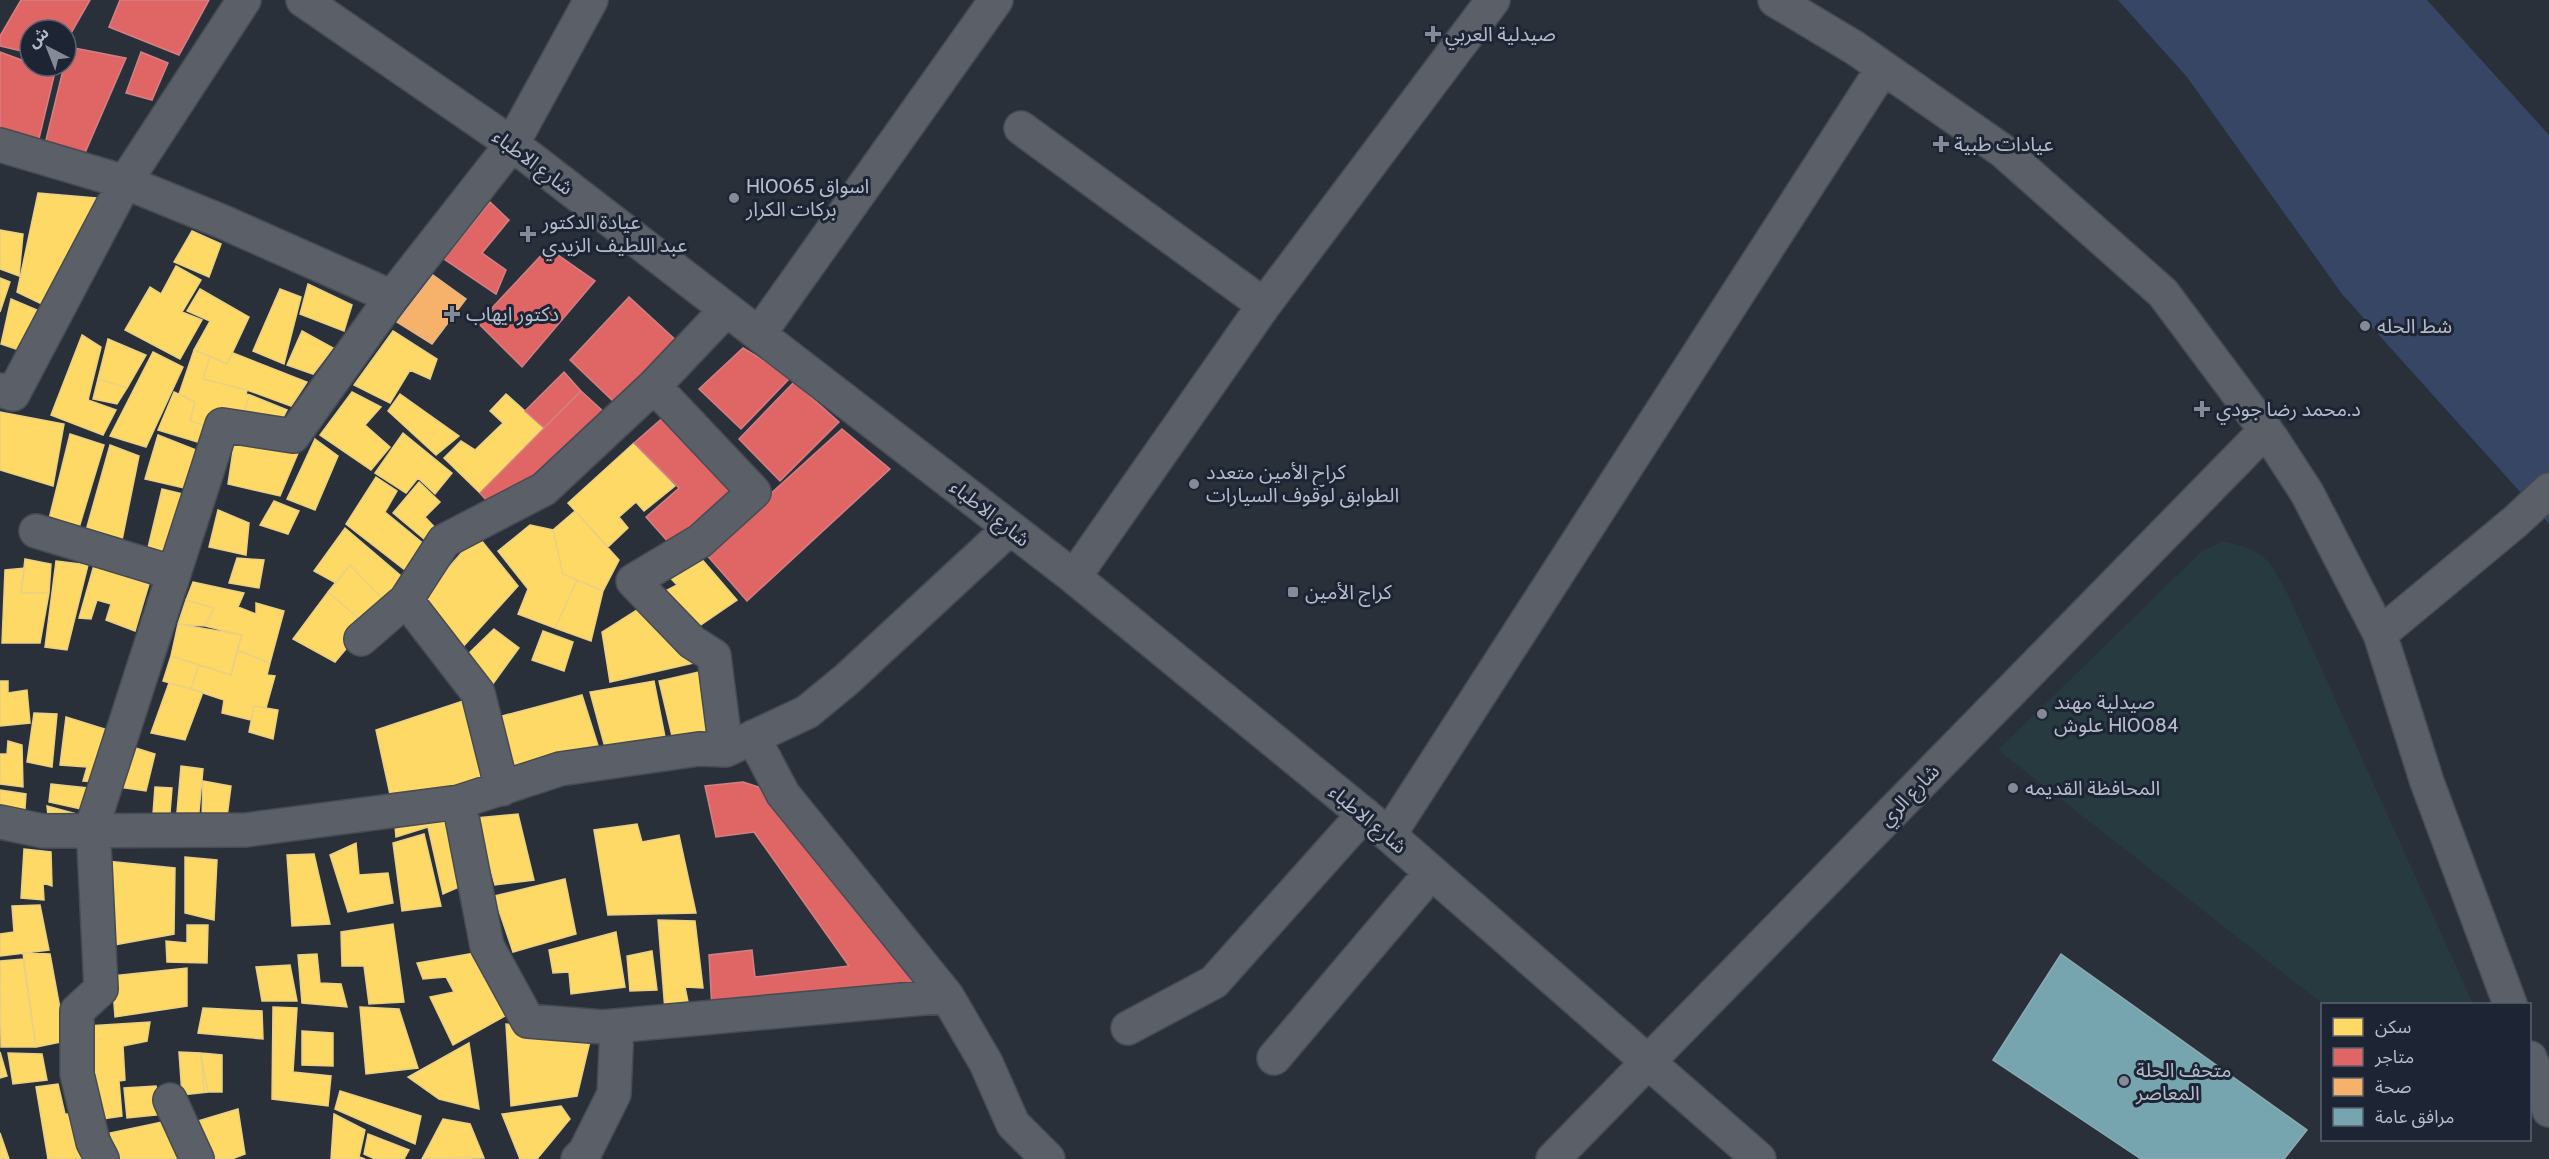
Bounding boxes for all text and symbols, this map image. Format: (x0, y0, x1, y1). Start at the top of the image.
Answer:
north arrow (18, 18, 78, 78)
place label: صيدلية العربي (1445, 22, 1556, 50)
text: ش (24, 23, 53, 52)
marker: صيدلية العربي (1426, 27, 1440, 41)
street label: شارع الاطباء (486, 124, 578, 202)
place label: عيادات طبية (1954, 132, 2054, 156)
marker: عيادات طبية (1932, 135, 1950, 153)
place label: Hl0065 اسواق بركات الكرار (745, 174, 869, 221)
marker: Hl0065 اسواق بركات الكرار (727, 191, 741, 205)
place label: عيادة الدكتور عبد اللطيف الزيدي (541, 210, 687, 261)
marker: عيادة الدكتور عبد اللطيف الزيدي (519, 225, 537, 243)
place label: دكتور ايهاب (466, 302, 559, 326)
marker: دكتور ايهاب (443, 305, 461, 323)
place label: شط الحله (2377, 314, 2452, 338)
marker: شط الحله (2358, 319, 2372, 333)
place label: د.محمد رضا جودي (2216, 397, 2361, 425)
marker: د.محمد رضا جودي (2193, 400, 2211, 418)
place label: كراح الأمين متعدد الطوابق لوقوف السيارات (1206, 460, 1399, 508)
street label: شارع الاطباء (944, 475, 1035, 554)
marker: كراح الأمين متعدد الطوابق لوقوف السيارات (1187, 477, 1201, 491)
place label: كراج الأمين (1305, 580, 1392, 607)
marker: كراج الأمين (1286, 585, 1300, 599)
place label: صيدلية مهند علوش Hl0084 (2054, 690, 2179, 737)
marker: صيدلية مهند علوش Hl0084 (2035, 707, 2049, 721)
street label: شارع الري (1874, 759, 1947, 833)
place label: المحافظة القديمه (2025, 776, 2160, 800)
street label: شارع الاطباء (1322, 779, 1412, 861)
marker: المحافظة القديمه (2006, 781, 2020, 795)
legend (2321, 1003, 2531, 1141)
text: سكن (2375, 1016, 2411, 1038)
text: متاجر (2374, 1046, 2414, 1068)
place label: متحف الحلة المعاصر (2135, 1058, 2232, 1105)
marker: متحف الحلة المعاصر (2117, 1074, 2131, 1088)
text: صحة (2375, 1076, 2411, 1098)
text: مرافق عامة (2375, 1106, 2455, 1128)

